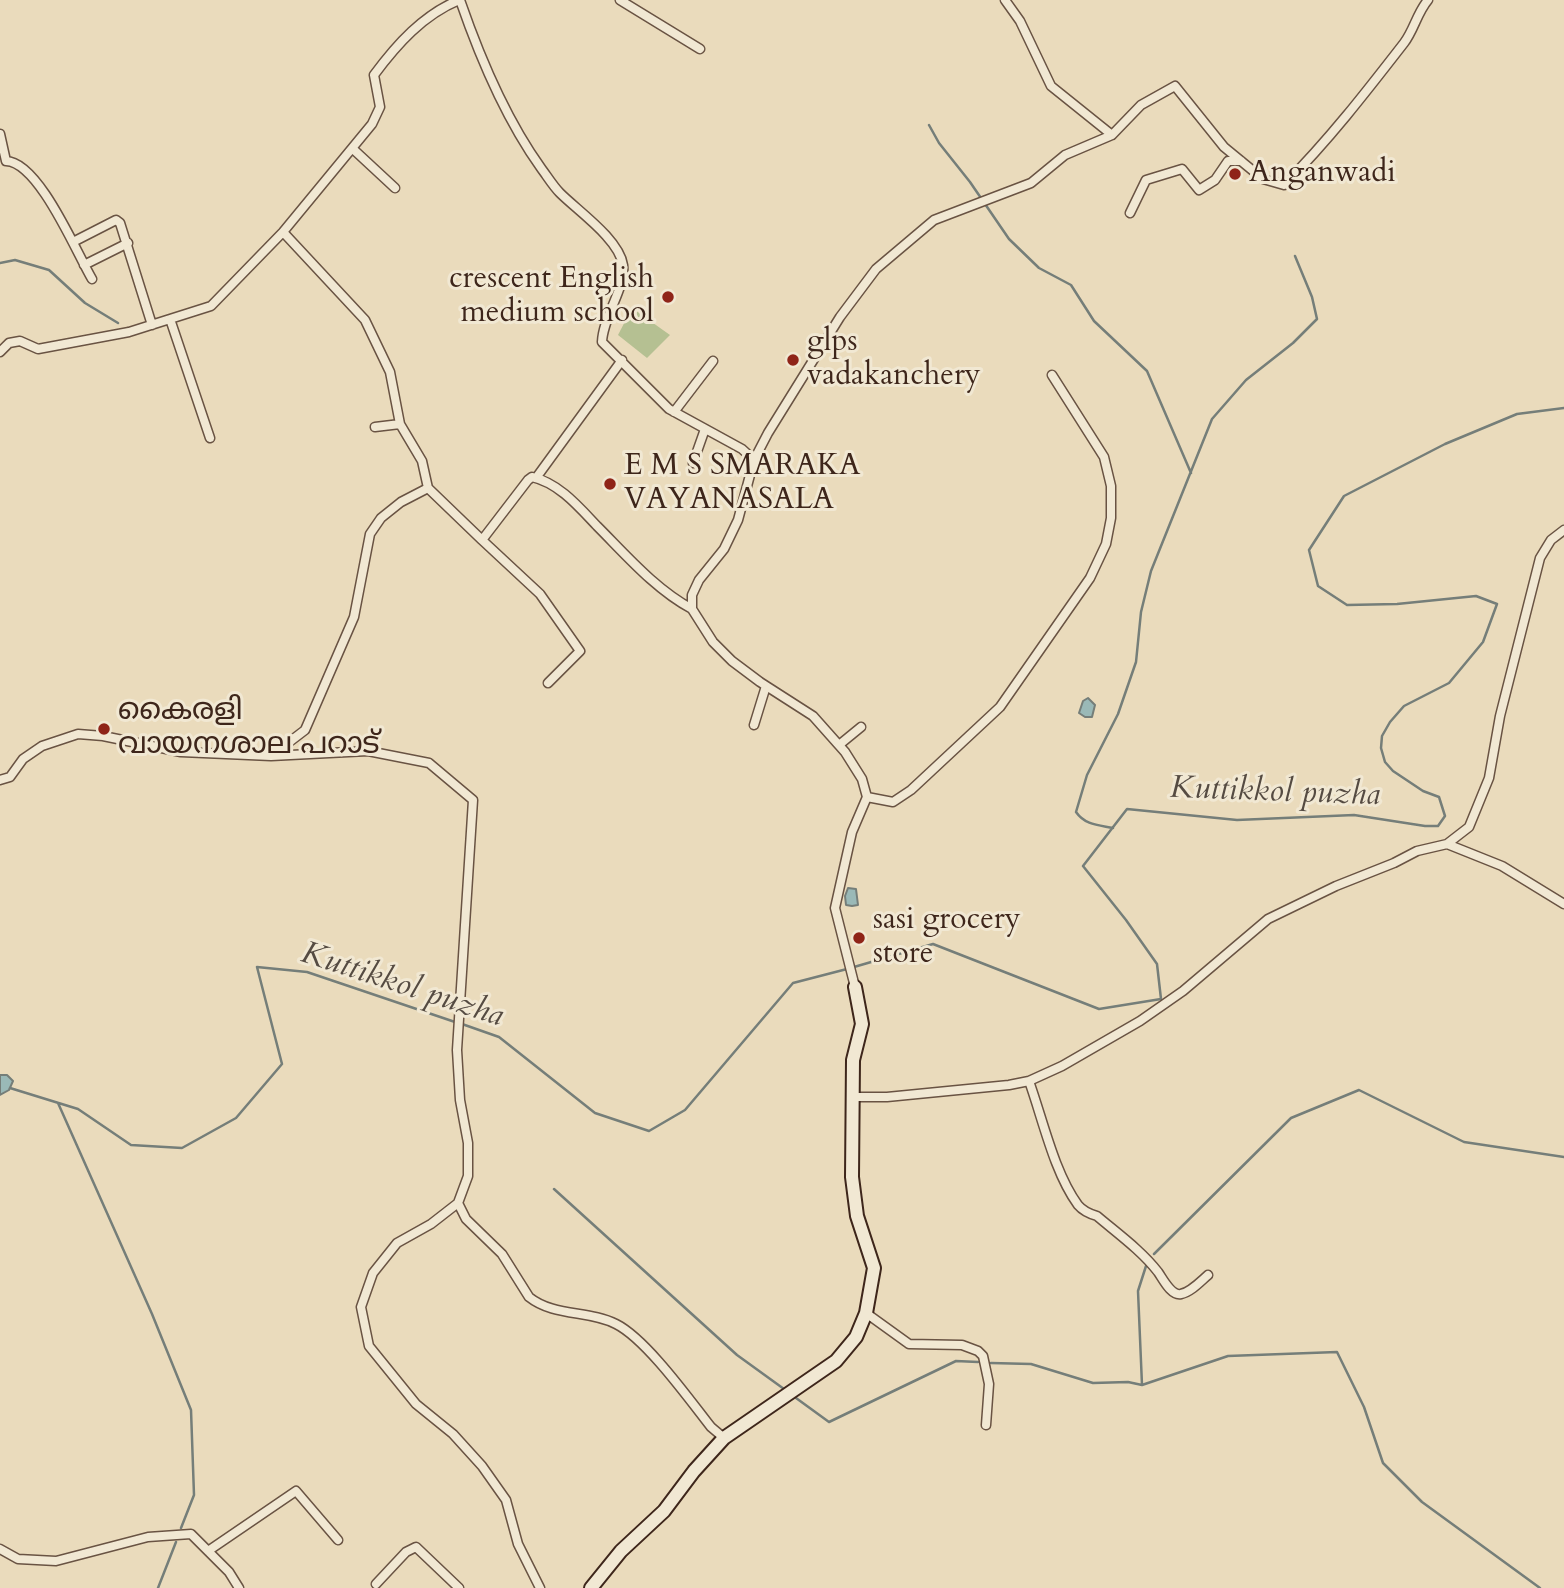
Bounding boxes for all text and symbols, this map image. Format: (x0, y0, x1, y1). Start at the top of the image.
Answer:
place label: Anganwadi (1249, 156, 1396, 192)
marker: Anganwadi (1227, 166, 1243, 182)
place label: crescent English medium school (449, 262, 654, 332)
marker: crescent English medium school (660, 289, 676, 305)
place label: glps vadakanchery (807, 325, 981, 396)
marker: glps vadakanchery (785, 352, 801, 368)
place label: E M S SMARAKA VAYANASALA (624, 449, 860, 520)
marker: E M S SMARAKA VAYANASALA (602, 476, 618, 492)
place label: കൈരളി വായനശാല പറാട് (118, 694, 379, 764)
marker: കൈരളി വായനശാല പറാട് (96, 721, 112, 737)
water label: Kuttikkol puzha (1169, 770, 1381, 816)
place label: sasi grocery store (873, 903, 1021, 974)
marker: sasi grocery store (851, 930, 867, 946)
water label: Kuttikkol puzha (296, 935, 508, 1037)

